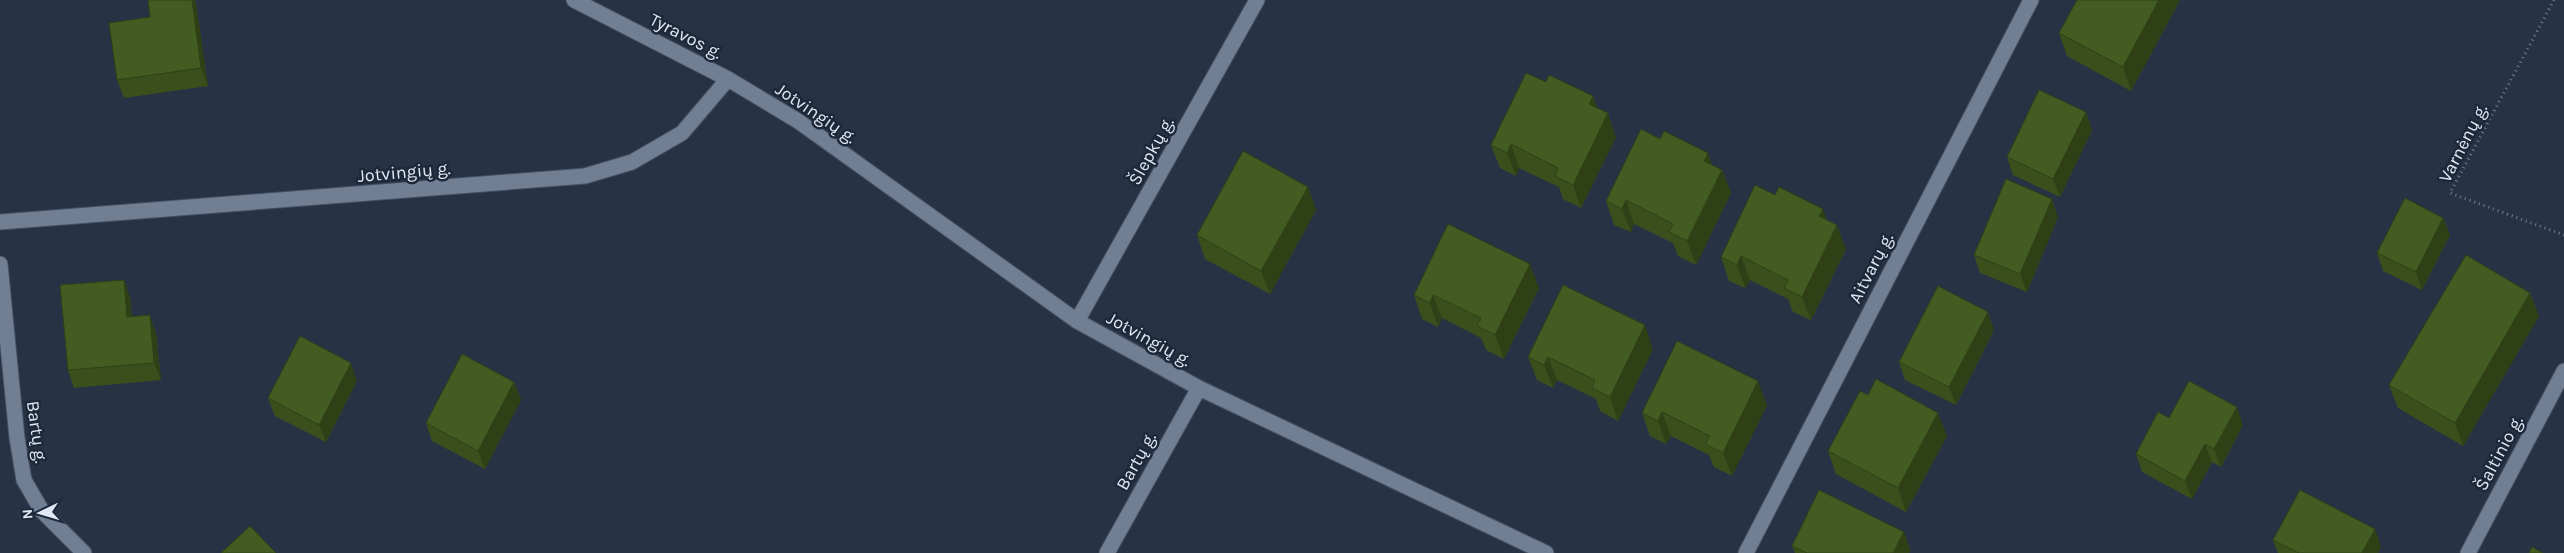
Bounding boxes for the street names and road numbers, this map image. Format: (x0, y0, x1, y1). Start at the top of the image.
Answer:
street label: Tyravos g. (646, 8, 726, 64)
street label: Jotvingių g. (771, 78, 861, 148)
street label: Varnėnų g. (2434, 100, 2492, 186)
street label: Šlepkų g. (1123, 113, 1179, 189)
street label: Jotvingių g. (357, 157, 451, 187)
street label: Aitvarų g. (1844, 229, 1898, 307)
street label: Jotvingių g. (1103, 307, 1195, 371)
street label: Bartų g. (22, 399, 52, 465)
street label: Šaltinio g. (2470, 412, 2528, 494)
street label: Bartų g. (1111, 428, 1161, 494)

